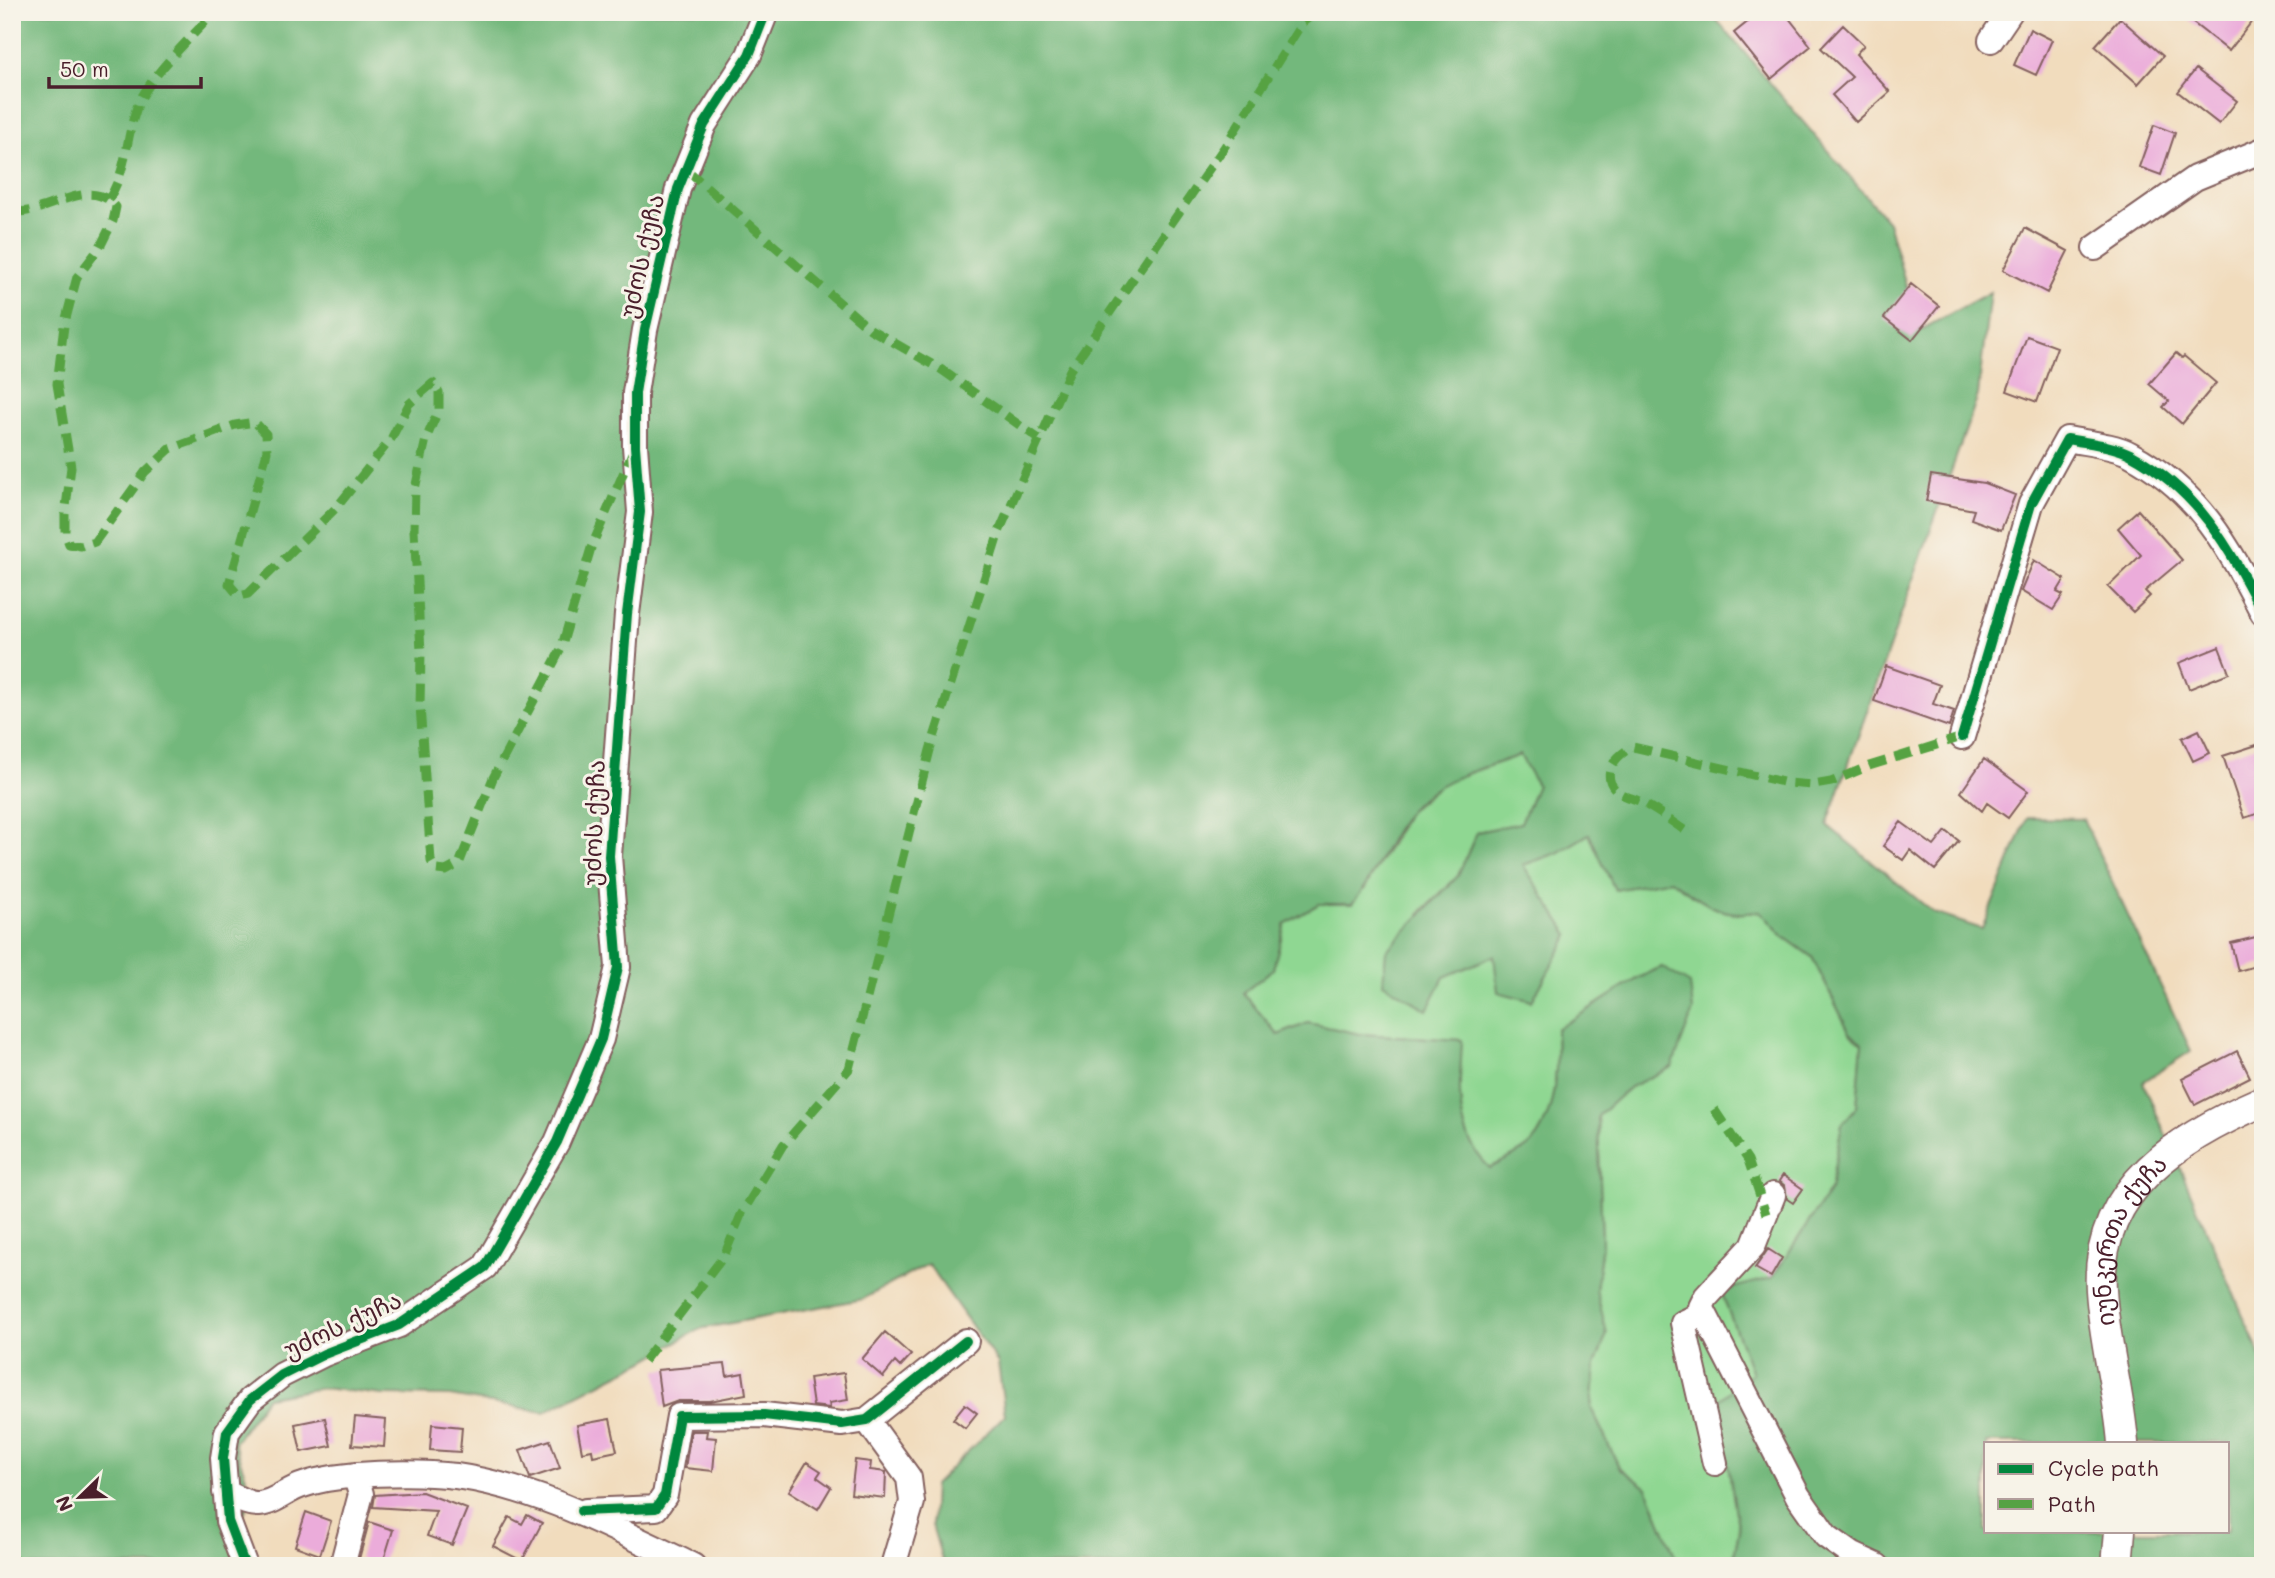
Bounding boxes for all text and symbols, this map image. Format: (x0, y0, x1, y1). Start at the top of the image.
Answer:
scale bar (49, 46, 201, 90)
text: 50 m (60, 55, 109, 82)
street label: უძოს ქუჩა (612, 191, 670, 321)
street label: უძოს ქუჩა (575, 759, 611, 887)
street label: იუნკერთა ქუჩა (2085, 1147, 2172, 1328)
street label: უძოს ქუჩა (278, 1283, 406, 1365)
legend (1984, 1442, 2230, 1532)
text: Cycle path (2048, 1454, 2158, 1481)
north arrow (46, 1462, 116, 1532)
text: Path (2048, 1490, 2095, 1517)
text: N (50, 1492, 78, 1515)

